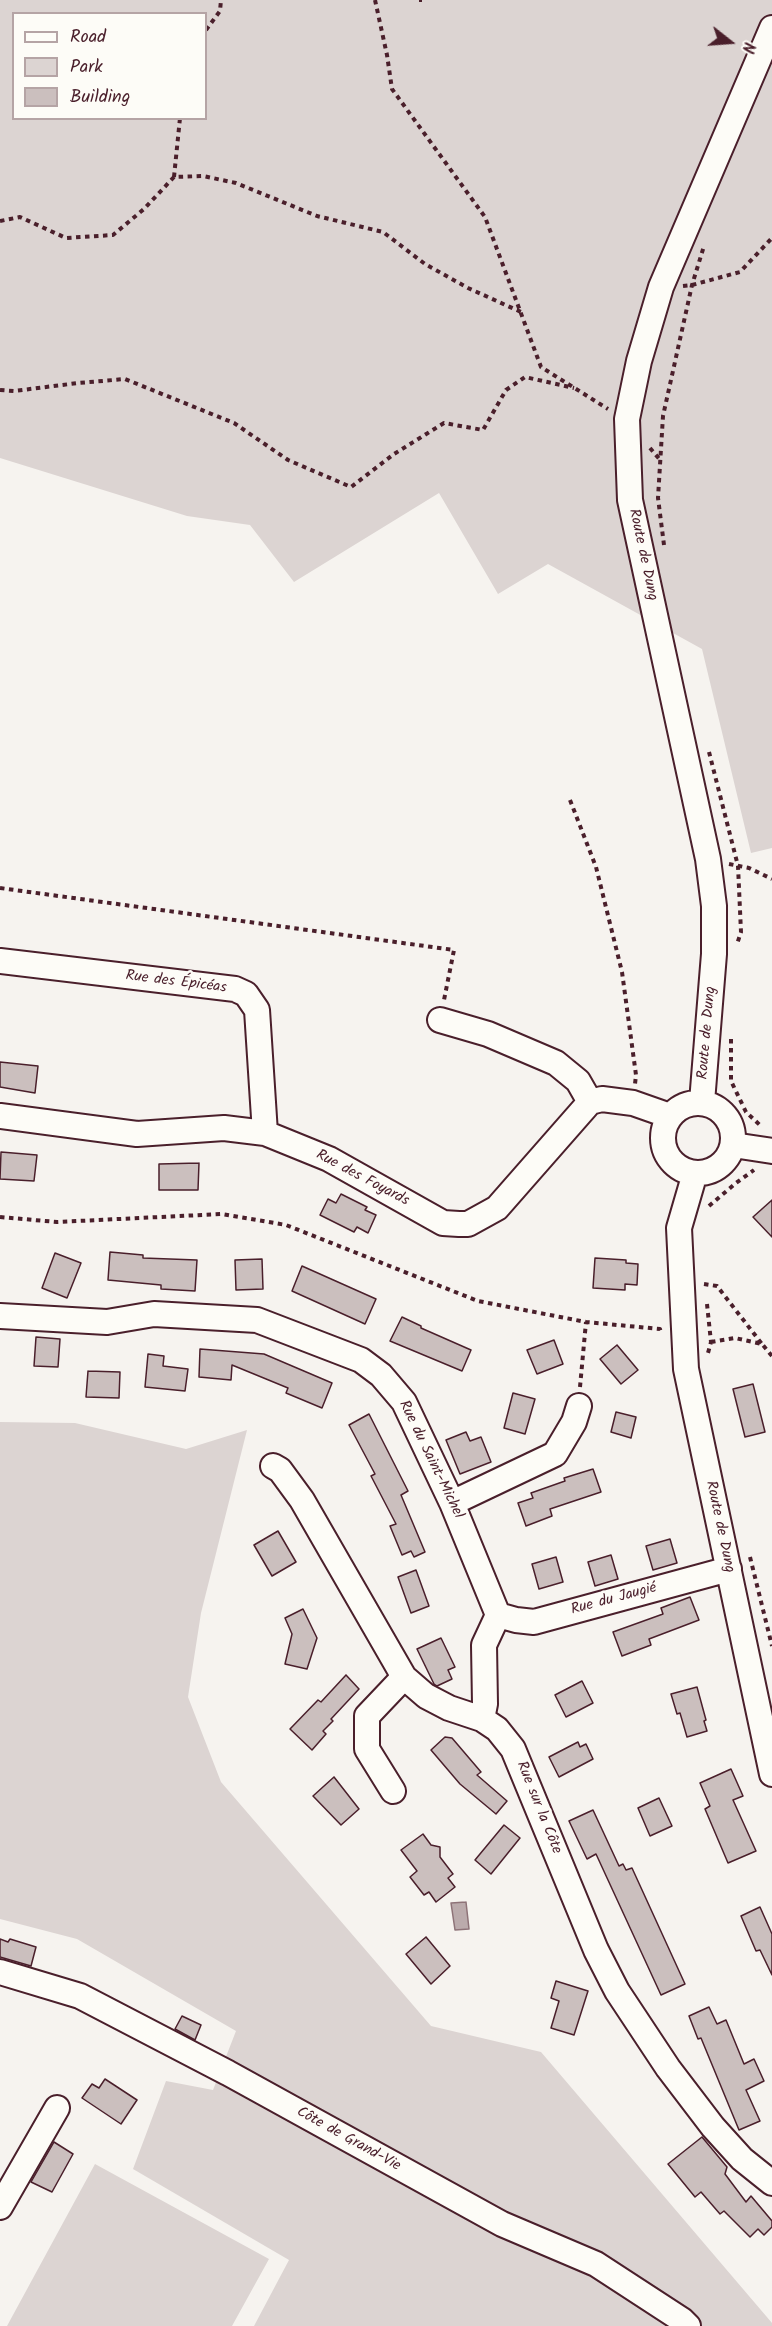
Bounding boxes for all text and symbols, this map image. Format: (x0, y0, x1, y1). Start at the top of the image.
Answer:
legend (12, 12, 207, 120)
north arrow (700, 12, 760, 72)
text: Road (70, 23, 106, 52)
text: N (734, 39, 761, 56)
text: Park (70, 53, 103, 82)
text: Building (70, 83, 130, 112)
street label: Route de Dung (623, 507, 661, 603)
street label: Rue des Épicéas (124, 968, 228, 998)
street label: Route de Dung (695, 986, 721, 1080)
street label: Rue des Foyards (312, 1147, 412, 1211)
street label: Rue du Saint-Michel (394, 1398, 466, 1522)
street label: Route de Dung (700, 1479, 738, 1575)
street label: Rue du Jaugié (569, 1580, 659, 1620)
street label: Rue sur la Côte (511, 1759, 565, 1857)
street label: Côte de Grand-Vie (293, 2104, 403, 2176)

